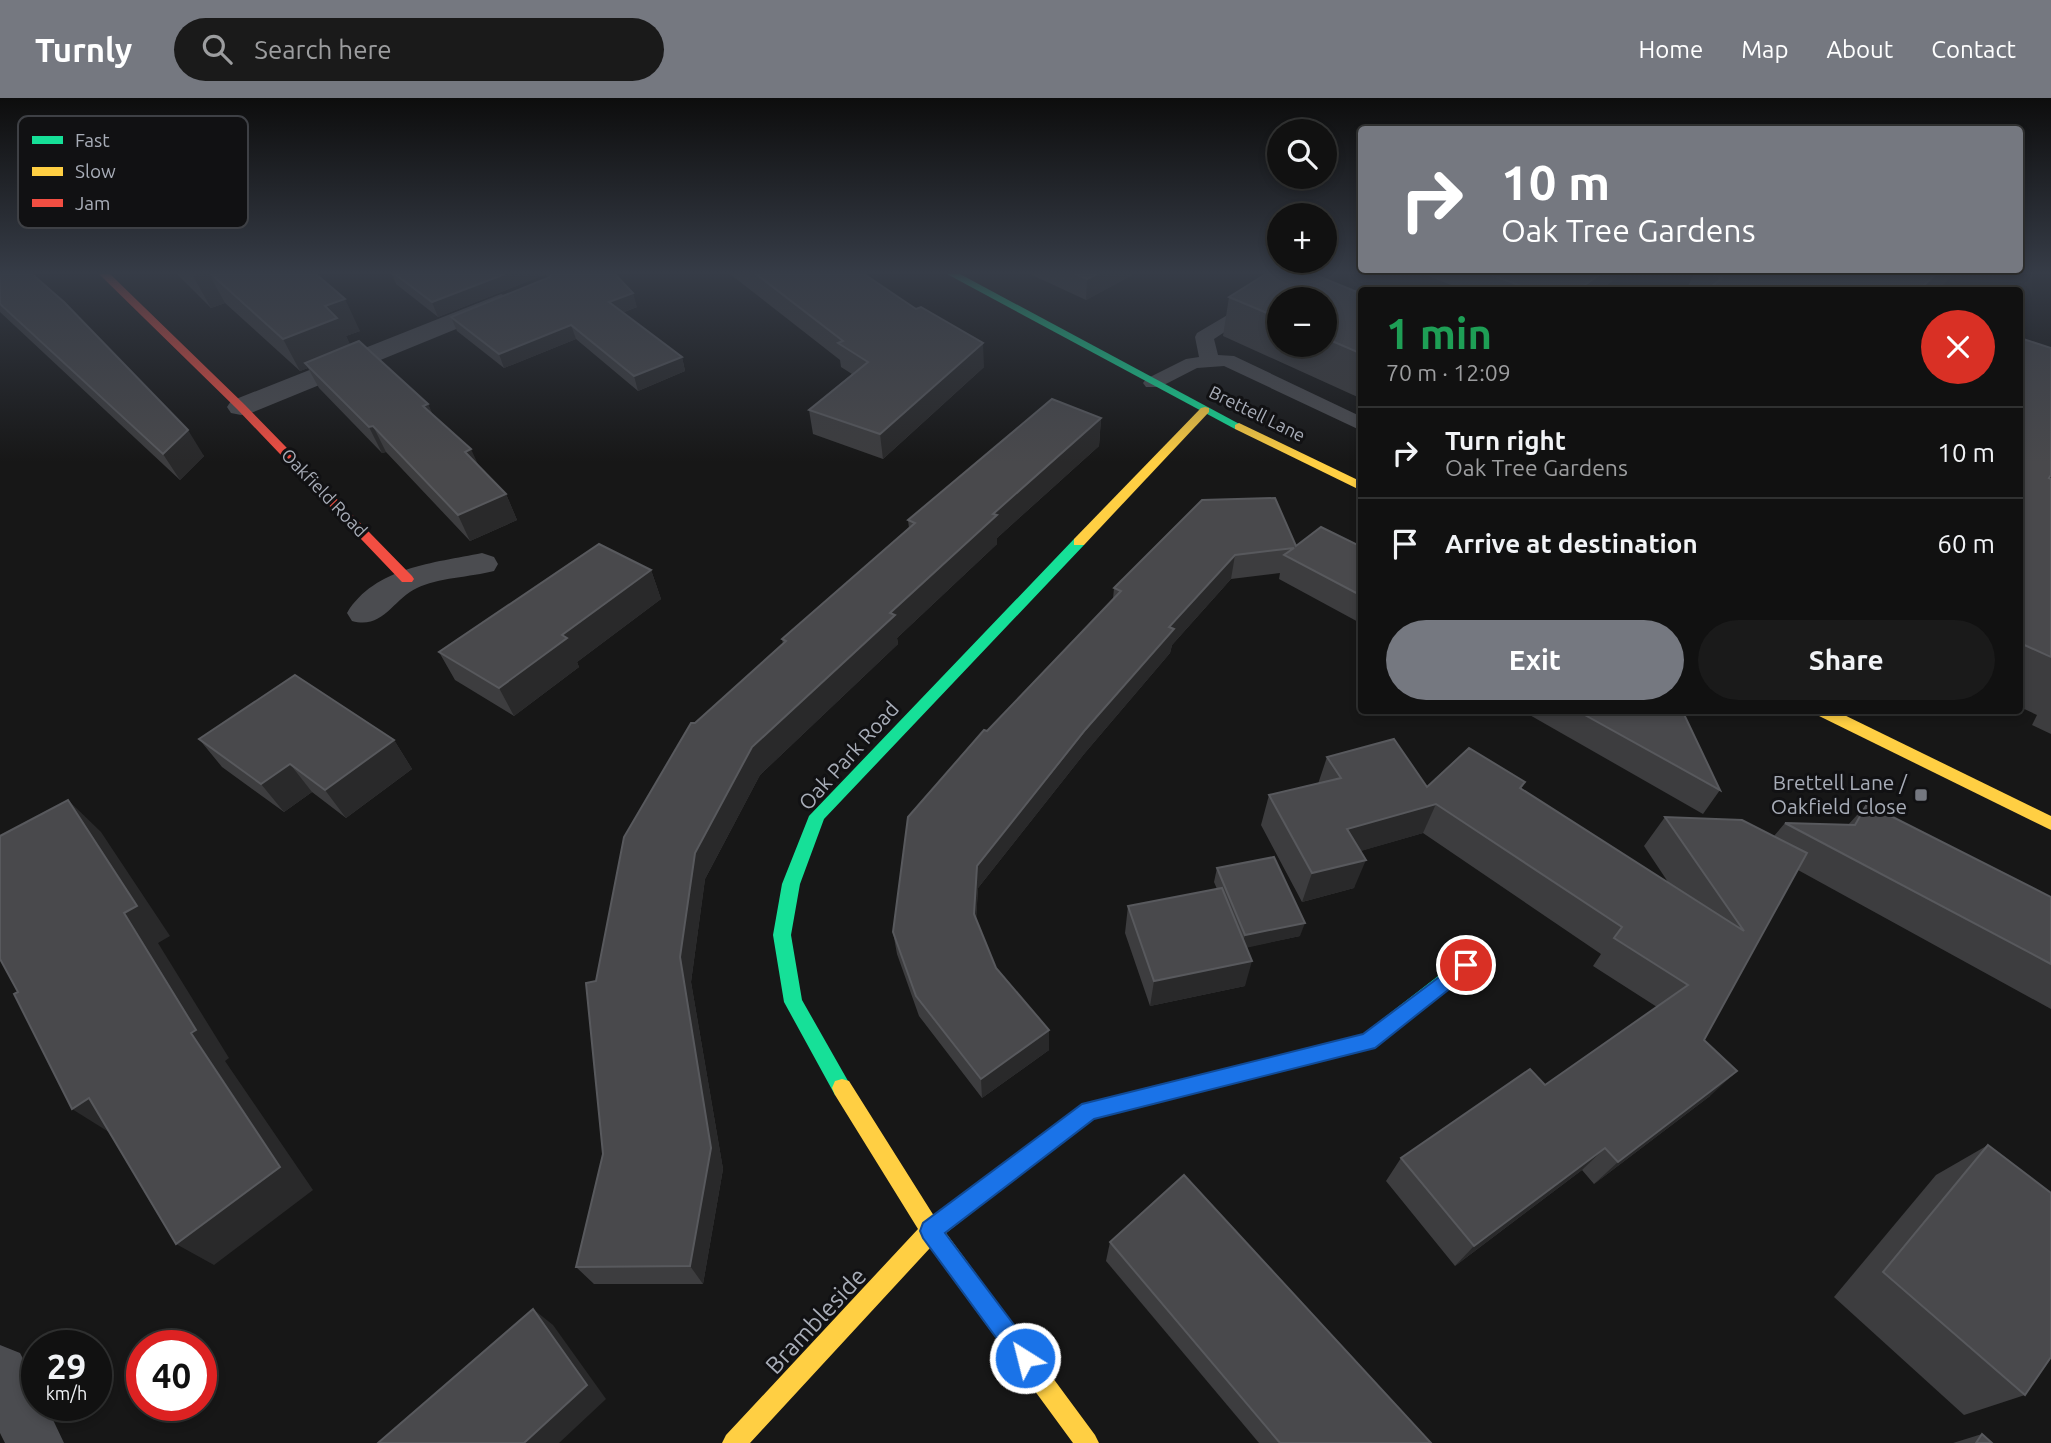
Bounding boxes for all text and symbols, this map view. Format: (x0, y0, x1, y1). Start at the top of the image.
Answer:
search box (174, 18, 664, 81)
icon: search (198, 30, 236, 68)
text: Turnly (35, 31, 132, 68)
text: Search here (254, 35, 392, 64)
text: Home (1638, 36, 1703, 63)
text: Map (1741, 36, 1788, 63)
text: About (1826, 36, 1893, 63)
text: Contact (1931, 36, 2016, 63)
legend (18, 116, 248, 228)
map controls (1267, 119, 1337, 357)
button: search (1267, 119, 1337, 189)
text: Fast (75, 129, 110, 151)
icon: right (1386, 154, 1477, 245)
text: 10 m (1501, 154, 1610, 209)
text: Slow (75, 160, 116, 182)
text: Jam (75, 192, 111, 214)
button: + (1267, 203, 1337, 273)
text: Oak Tree Gardens (1501, 212, 1756, 248)
button: − (1267, 287, 1337, 357)
text: 1 min (1386, 310, 1492, 357)
button: close (1921, 310, 1995, 384)
text: 70 m · 12:09 (1386, 360, 1511, 385)
street label: Brettell Lane (1206, 381, 1309, 445)
text: Turn right (1445, 426, 1566, 455)
icon: right (1386, 434, 1424, 472)
text: 10 m (1937, 438, 1995, 467)
street label: Oakfield Road (278, 444, 372, 540)
text: Oak Tree Gardens (1445, 455, 1628, 480)
icon: arrive (1386, 525, 1424, 563)
text: Arrive at destination (1445, 529, 1698, 558)
text: 60 m (1937, 529, 1995, 558)
button: Exit (1386, 620, 1684, 700)
button: Share (1698, 620, 1995, 700)
street label: Oak Park Road (793, 696, 903, 814)
place label: Brettell Lane / Oakfield Close (1771, 770, 1908, 818)
marker: Brettell Lane / Oakfield Close (1913, 787, 1929, 803)
pin (1436, 935, 1496, 995)
icon: arrive (1447, 946, 1485, 984)
street label: Brambleside (760, 1262, 871, 1379)
position arrow (988, 1321, 1062, 1395)
speed limit sign: 40 (126, 1330, 217, 1421)
text: 29 (47, 1346, 86, 1386)
text: km/h (46, 1383, 87, 1403)

